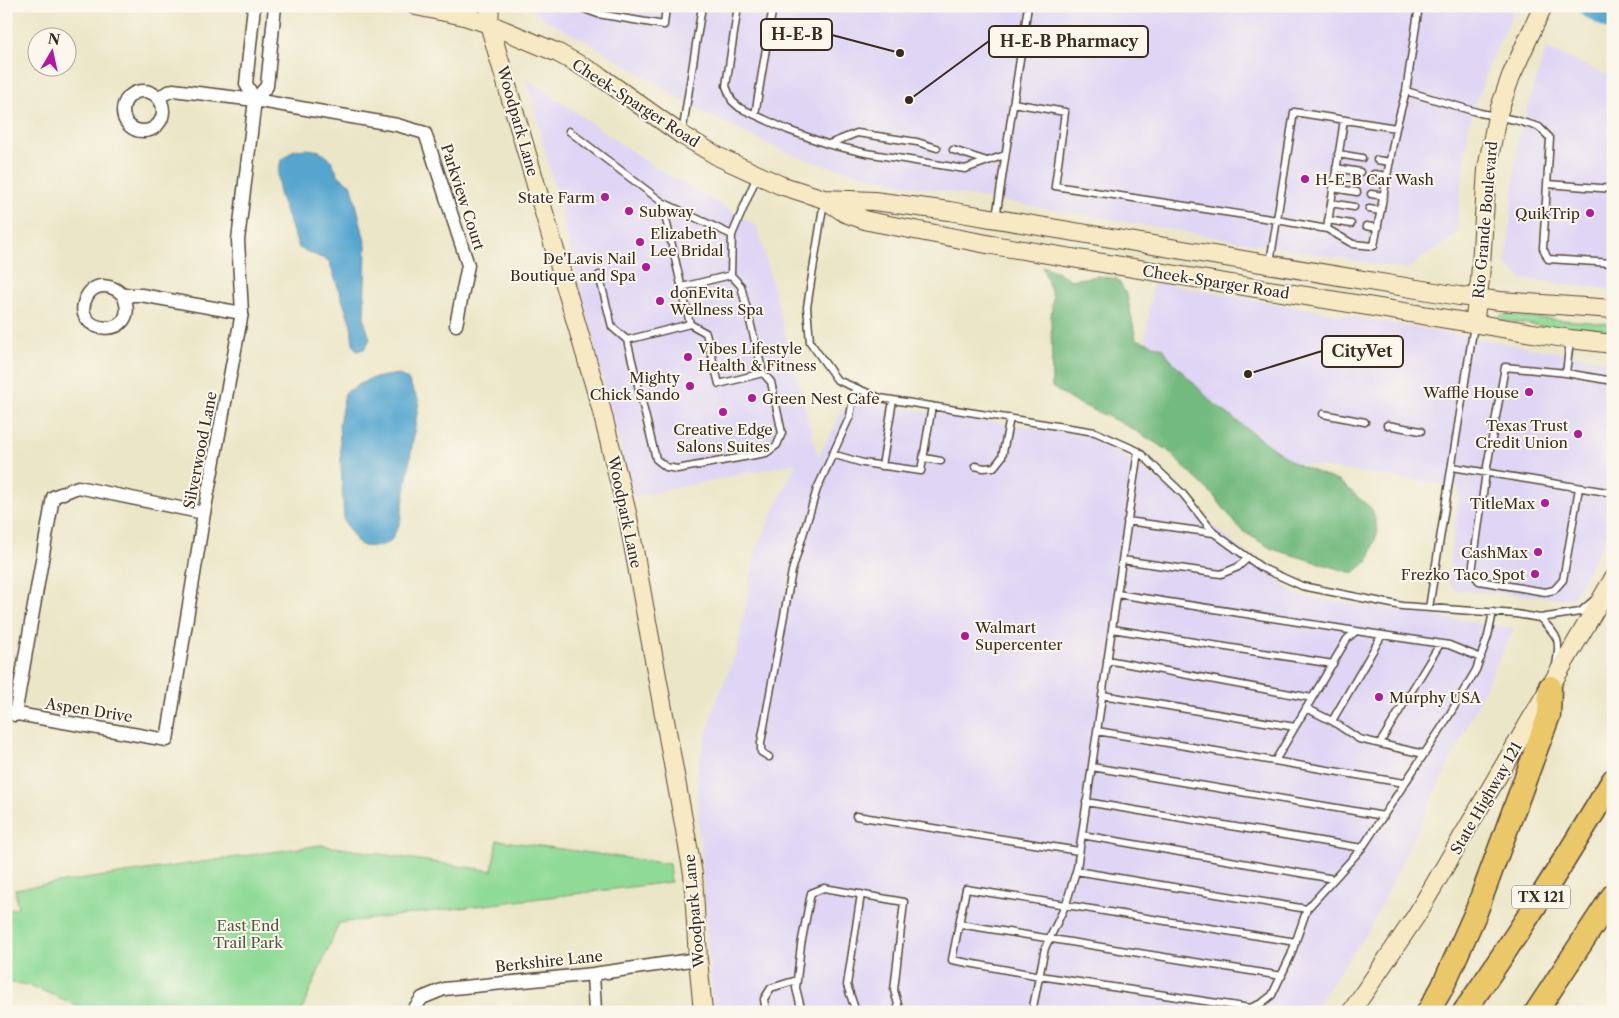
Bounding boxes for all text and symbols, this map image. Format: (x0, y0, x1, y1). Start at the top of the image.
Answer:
callout: H-E-B (761, 19, 832, 50)
text: H-E-B (771, 24, 823, 44)
callout: H-E-B Pharmacy (989, 26, 1148, 57)
north arrow (28, 28, 78, 78)
text: N (47, 29, 61, 49)
text: H-E-B Pharmacy (1000, 31, 1140, 51)
street label: Cheek-Sparger Road (569, 55, 703, 151)
street label: Woodpark Lane (493, 63, 543, 178)
street label: Rio Grande Boulevard (1469, 140, 1501, 300)
street label: Parkview Court (437, 141, 489, 253)
place label: H-E-B Car Wash (1315, 170, 1434, 189)
marker: H-E-B Car Wash (1299, 173, 1311, 185)
place label: State Farm (518, 188, 595, 207)
marker: State Farm (599, 191, 611, 203)
place label: Subway (639, 202, 694, 221)
place label: QuikTrip (1515, 204, 1580, 223)
marker: Subway (623, 205, 635, 217)
marker: QuikTrip (1584, 207, 1596, 219)
place label: Elizabeth Lee Bridal (650, 224, 724, 260)
marker: Elizabeth Lee Bridal (634, 236, 646, 248)
place label: De'Lavis Nail Boutique and Spa (510, 249, 637, 285)
marker: De'Lavis Nail Boutique and Spa (640, 261, 652, 273)
street label: Cheek-Sparger Road (1141, 261, 1291, 303)
place label: donEvita Wellness Spa (669, 283, 763, 319)
marker: donEvita Wellness Spa (654, 295, 666, 307)
callout: CityVet (1322, 336, 1403, 367)
place label: Vibes Lifestyle Health & Fitness (697, 339, 816, 375)
text: CityVet (1332, 341, 1393, 361)
marker: Vibes Lifestyle Health & Fitness (682, 351, 694, 363)
place label: Mighty Chick Sando (590, 368, 681, 404)
marker: Mighty Chick Sando (684, 380, 696, 392)
place label: Waffle House (1422, 383, 1519, 402)
marker: Waffle House (1523, 386, 1535, 398)
place label: Green Nest Cafe (762, 389, 880, 408)
street label: Silverwood Lane (179, 390, 221, 510)
marker: Green Nest Cafe (746, 392, 758, 404)
marker: Creative Edge Salons Suites (717, 406, 729, 418)
place label: Texas Trust Credit Union (1475, 416, 1569, 452)
place label: Creative Edge Salons Suites (673, 420, 773, 456)
marker: Texas Trust Credit Union (1572, 428, 1584, 440)
street label: Woodpark Lane (604, 453, 646, 570)
place label: TitleMax (1470, 494, 1535, 513)
marker: TitleMax (1539, 497, 1551, 509)
place label: CashMax (1461, 543, 1528, 562)
marker: CashMax (1532, 546, 1544, 558)
place label: Frezko Taco Spot (1401, 565, 1526, 584)
marker: Frezko Taco Spot (1529, 568, 1541, 580)
place label: Walmart Supercenter (974, 618, 1063, 654)
marker: Walmart Supercenter (959, 630, 971, 642)
place label: Murphy USA (1389, 688, 1482, 707)
marker: Murphy USA (1373, 691, 1385, 703)
street label: Aspen Drive (43, 694, 134, 726)
street label: State Highway 121 (1446, 738, 1526, 858)
street label: Woodpark Lane (680, 853, 709, 970)
road number: TX 121 (1512, 886, 1570, 909)
park label: East End Trail Park (213, 916, 284, 952)
street label: Berkshire Lane (494, 946, 604, 976)

